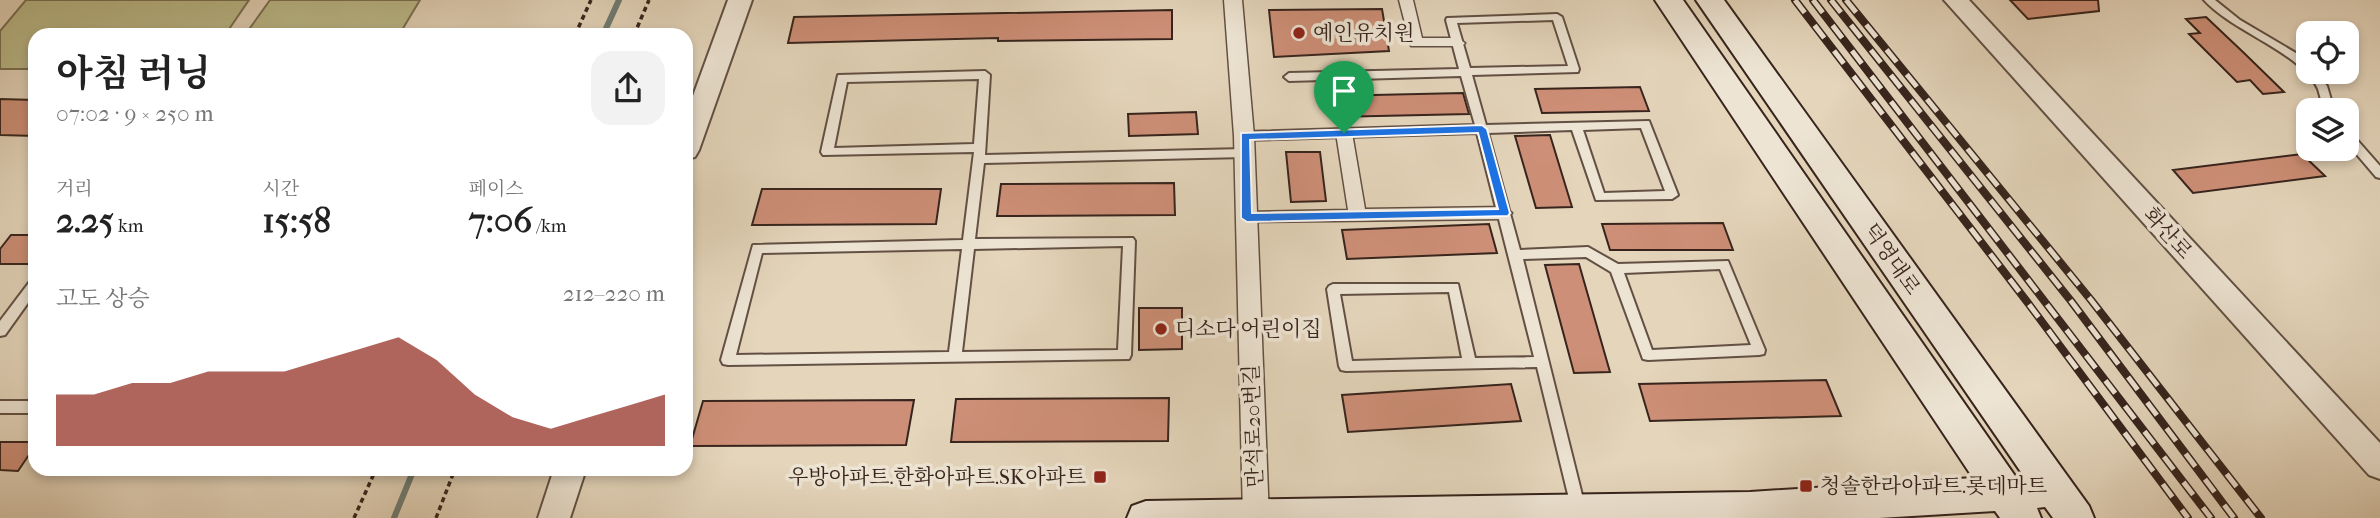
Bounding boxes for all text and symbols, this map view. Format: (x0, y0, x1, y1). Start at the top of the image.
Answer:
place label: 예인유치원 (1313, 21, 1414, 45)
map controls (2296, 21, 2359, 161)
button: locate (2296, 21, 2359, 84)
marker: 예인유치원 (1291, 25, 1307, 41)
text: 아침 러닝 (56, 51, 211, 96)
button: share (591, 51, 665, 125)
pin (1314, 61, 1374, 133)
icon: arrive (1325, 72, 1363, 110)
button: layers (2296, 98, 2359, 161)
text: 07:02 · 9 × 250 m (56, 100, 214, 127)
text: 거리 (56, 178, 93, 200)
text: 시간 (262, 178, 299, 200)
text: 페이스 (469, 178, 524, 200)
text: 2.25 (56, 200, 114, 241)
text: 15:58 (262, 200, 331, 241)
text: 7:06 (469, 200, 532, 241)
street label: 화산로 (2139, 202, 2197, 264)
text: km (114, 215, 144, 237)
text: /km (532, 215, 567, 237)
street label: 덕영대로 (1859, 219, 1925, 299)
text: 212–220 m (563, 280, 665, 307)
text: 고도 상승 (56, 285, 150, 312)
place label: 디소다 어린이집 (1175, 317, 1322, 341)
marker: 디소다 어린이집 (1153, 321, 1169, 337)
street label: 만석로20번길 (1239, 364, 1267, 488)
place label: 우방아파트.한화아파트.SK아파트 (788, 465, 1086, 489)
marker: 우방아파트.한화아파트.SK아파트 (1092, 469, 1108, 485)
place label: 청솔한라아파트.롯데마트 (1820, 474, 2047, 498)
marker: 청솔한라아파트.롯데마트 (1798, 478, 1814, 494)

